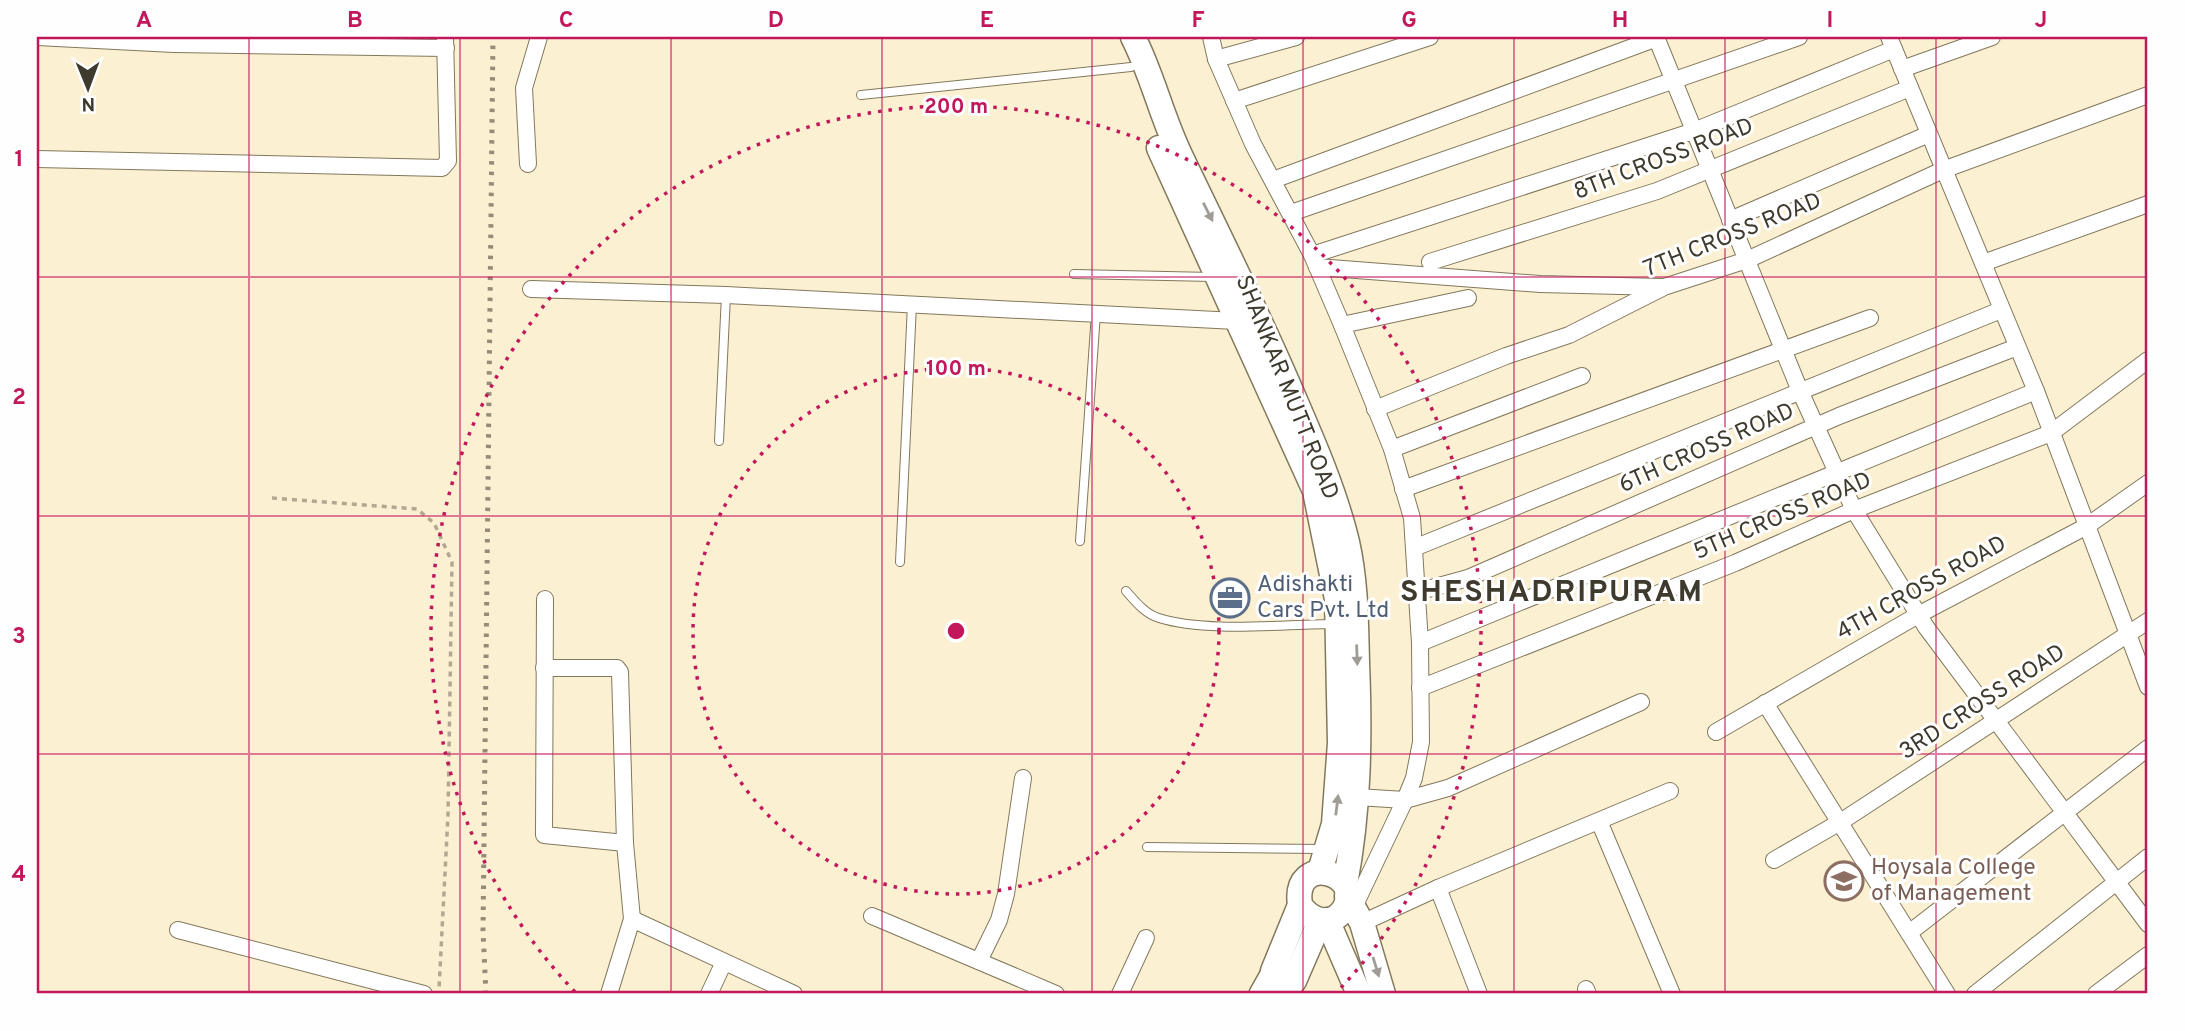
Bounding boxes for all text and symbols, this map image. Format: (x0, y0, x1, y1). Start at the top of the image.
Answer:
text: A (136, 7, 152, 36)
text: B (347, 7, 363, 36)
text: C (559, 7, 573, 36)
text: D (768, 7, 784, 36)
text: E (980, 7, 994, 36)
text: F (1191, 7, 1205, 36)
text: G (1401, 7, 1417, 36)
text: H (1612, 7, 1628, 36)
text: I (1827, 7, 1833, 36)
text: J (2035, 7, 2047, 36)
north arrow (52, 52, 122, 122)
text: N (81, 91, 95, 115)
text: 200 m (924, 94, 988, 121)
street label: 8TH CROSS ROAD (1570, 112, 1758, 208)
text: 1 (14, 146, 24, 175)
street label: 7TH CROSS ROAD (1640, 187, 1826, 285)
one-way arrow (1203, 202, 1214, 222)
street label: SHANKAR MUTT ROAD (1228, 272, 1344, 504)
text: 100 m (926, 356, 986, 383)
text: 2 (12, 384, 26, 413)
street label: 6TH CROSS ROAD (1615, 397, 1799, 501)
street label: 5TH CROSS ROAD (1690, 466, 1876, 568)
street label: 4TH CROSS ROAD (1832, 530, 2012, 648)
place label: Adishakti Cars Pvt. Ltd (1257, 571, 1389, 626)
district label: SHESHADRIPURAM (1400, 575, 1704, 612)
office icon: Adishakti Cars Pvt. Ltd (1209, 577, 1251, 619)
centre of rings (944, 619, 968, 643)
text: 3 (12, 623, 26, 652)
street label: 3RD CROSS ROAD (1895, 639, 2071, 767)
one-way arrow (1352, 644, 1363, 666)
one-way arrow (1331, 794, 1342, 816)
place label: Hoysala College of Management (1871, 854, 2036, 909)
school or university icon: Hoysala College of Management (1823, 860, 1865, 902)
text: 4 (12, 861, 26, 890)
one-way arrow (1371, 957, 1381, 978)

